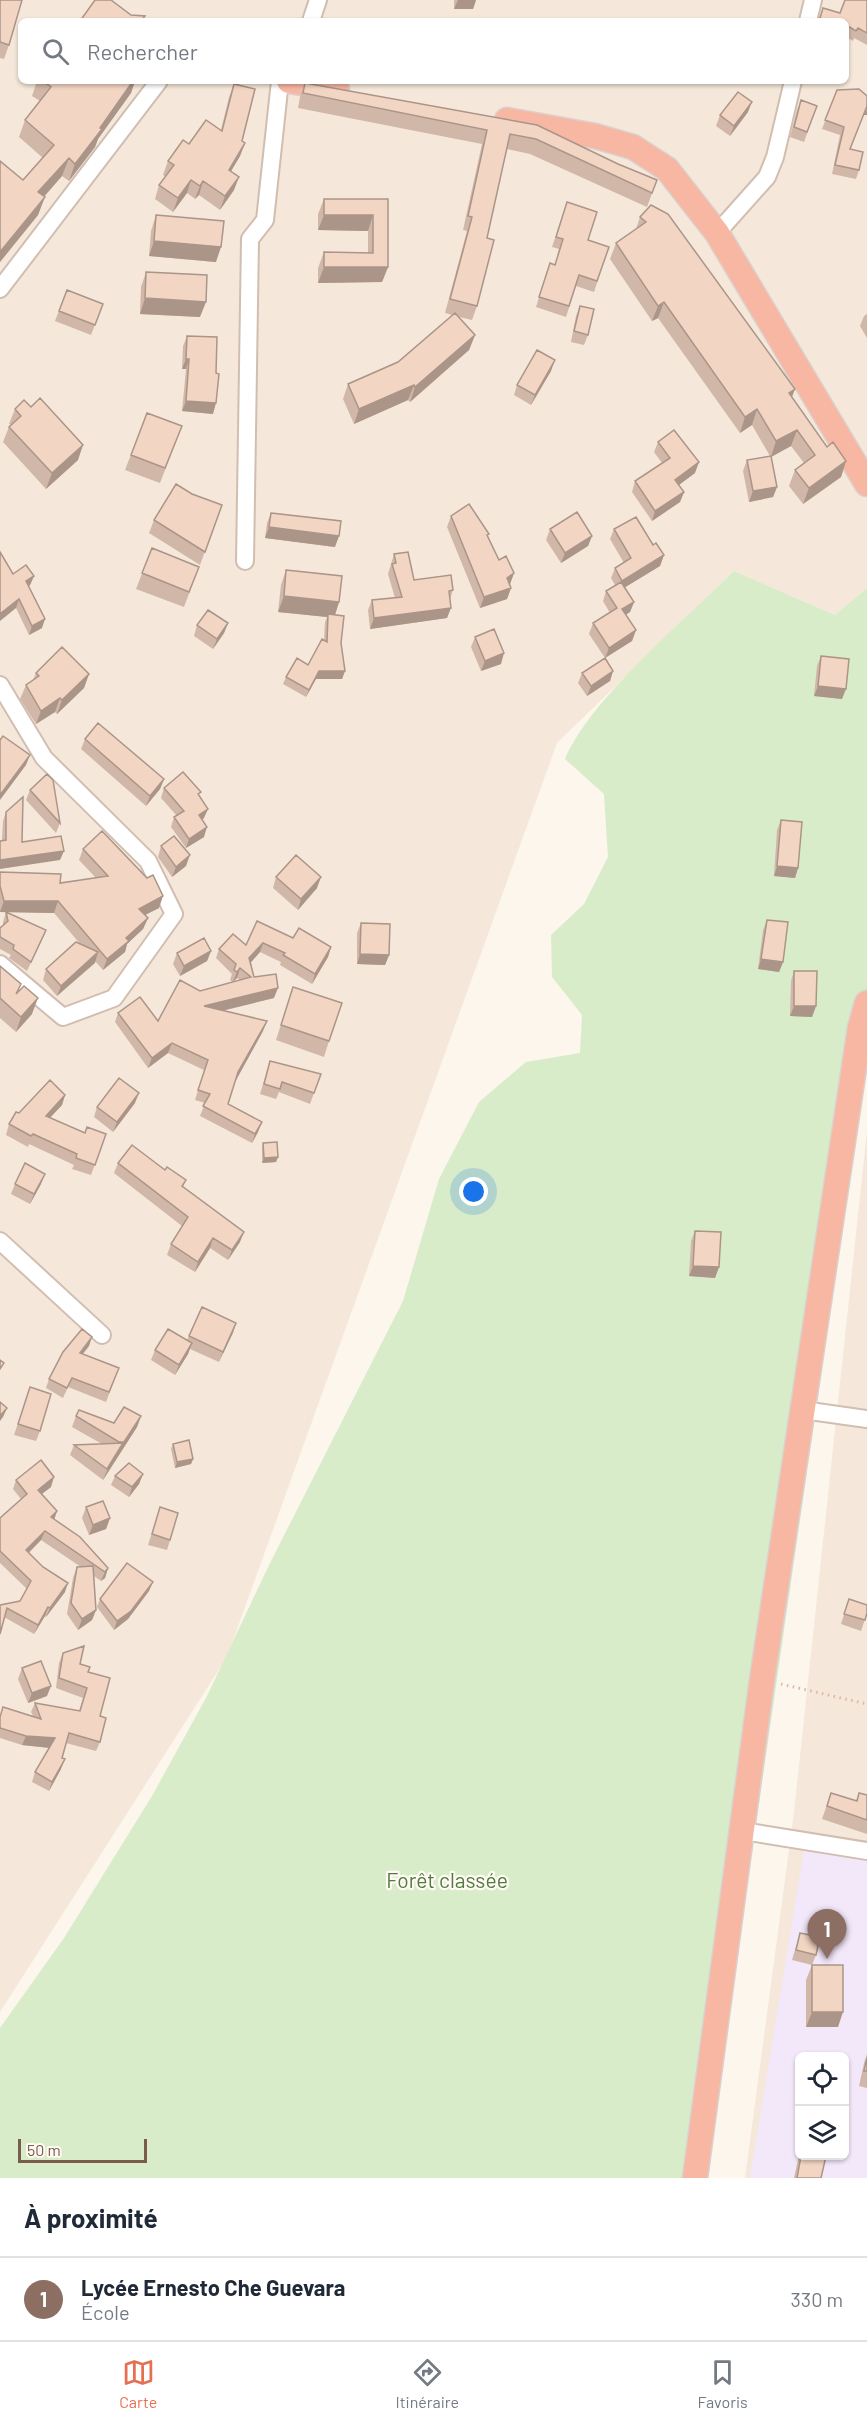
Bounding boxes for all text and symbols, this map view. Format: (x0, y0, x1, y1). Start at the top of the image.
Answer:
search box (18, 18, 849, 84)
icon: search (39, 35, 72, 68)
text: Rechercher (87, 38, 198, 64)
your location (459, 1177, 488, 1206)
park label: Forêt classée (386, 1867, 508, 1892)
pin: 1 (808, 1910, 846, 1959)
map controls (795, 2052, 849, 2160)
button: locate (795, 2052, 849, 2106)
button: layers (795, 2106, 849, 2160)
scale bar (18, 2136, 147, 2164)
text: 50 m (27, 2140, 61, 2159)
text: À proximité (24, 2202, 158, 2233)
text: Lycée Ernesto Che Guevara (81, 2274, 345, 2300)
text: 1 (40, 2287, 47, 2311)
text: 330 m (791, 2287, 843, 2311)
text: École (81, 2300, 130, 2324)
tab: Carte (119, 2356, 157, 2411)
tab: Itinéraire (396, 2356, 459, 2411)
tab: Favoris (697, 2356, 748, 2411)

